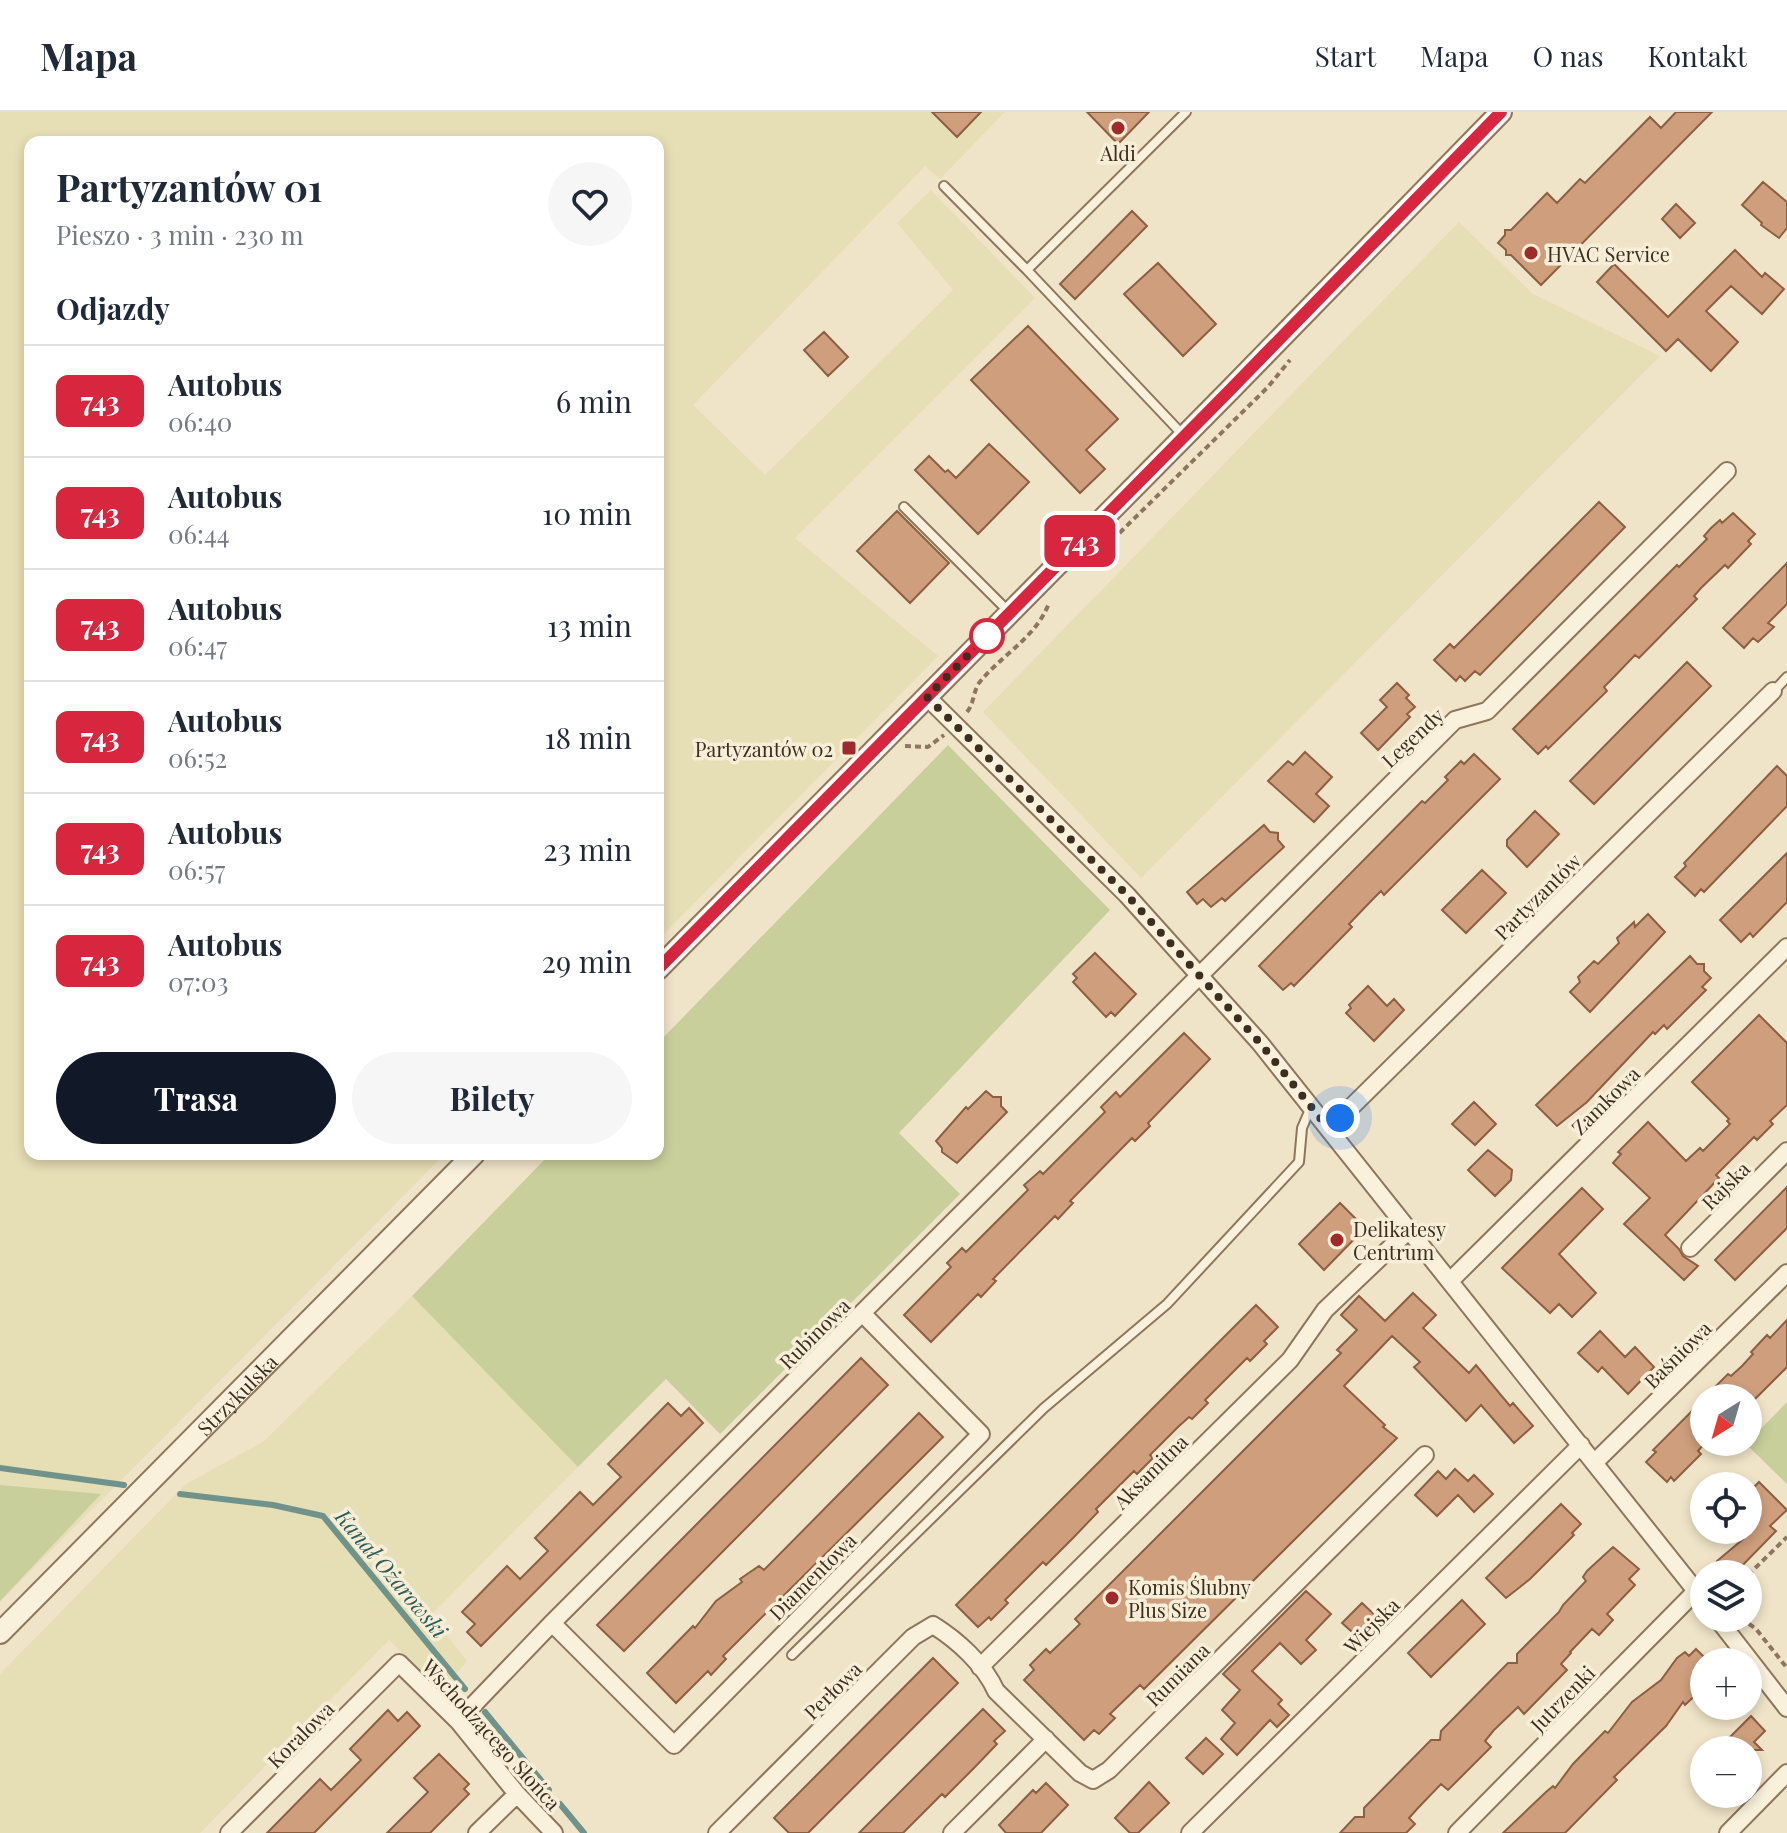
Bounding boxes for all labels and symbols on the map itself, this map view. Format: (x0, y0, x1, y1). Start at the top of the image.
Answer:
marker: Aldi (1109, 119, 1127, 137)
place label: Aldi (1099, 139, 1136, 166)
place label: HVAC Service (1547, 240, 1670, 267)
marker: HVAC Service (1522, 244, 1540, 262)
line badge: 743 (1034, 515, 1126, 567)
unlabelled marker (970, 619, 1004, 653)
street label: Legendy (1375, 701, 1449, 773)
place label: Partyzantów 02 (695, 735, 833, 762)
marker: Partyzantów 02 (840, 739, 858, 757)
street label: Partyzantów (1488, 846, 1587, 945)
street label: Zamkowa (1565, 1060, 1645, 1140)
your location (1320, 1098, 1360, 1138)
street label: Rajska (1695, 1155, 1755, 1215)
place label: Delikatesy Centrum (1353, 1215, 1446, 1265)
marker: Delikatesy Centrum (1328, 1231, 1346, 1249)
street label: Rubinowa (773, 1292, 855, 1374)
street label: Baśniowa (1637, 1314, 1717, 1394)
street label: Strzykulska (190, 1348, 283, 1441)
north arrow (1690, 1384, 1762, 1456)
street label: Aksamitna (1106, 1428, 1193, 1515)
water label: Kanał Ożarowski (328, 1501, 455, 1644)
street label: Diamentowa (762, 1526, 862, 1626)
place label: Komis Ślubny Plus Size (1128, 1573, 1251, 1623)
marker: Komis Ślubny Plus Size (1103, 1589, 1121, 1607)
street label: Wiejska (1336, 1591, 1405, 1660)
street label: Rumiana (1139, 1636, 1215, 1712)
street label: Wschodzącego Słońca (416, 1652, 567, 1815)
street label: Perłowa (797, 1655, 867, 1725)
street label: Jutrzenki (1523, 1659, 1600, 1738)
street label: Koralowa (261, 1695, 339, 1773)

